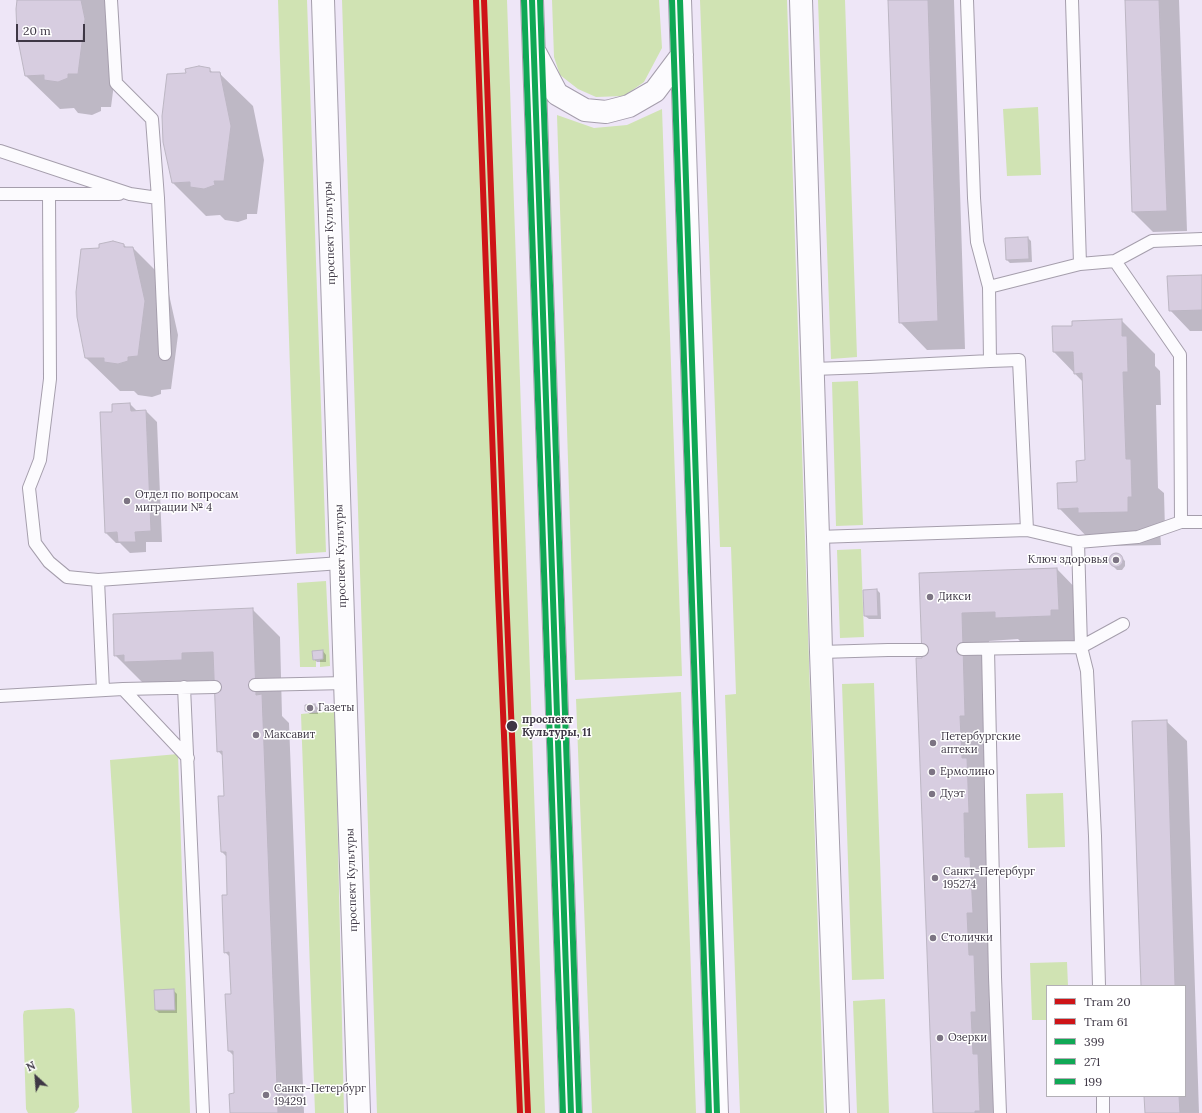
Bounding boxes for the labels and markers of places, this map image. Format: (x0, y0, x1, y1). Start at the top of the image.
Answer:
place label: Отдел по вопросам миграции № 4 (135, 488, 239, 514)
marker: Отдел по вопросам миграции № 4 (122, 496, 132, 506)
place label: Ключ здоровья (1028, 553, 1108, 567)
marker: Ключ здоровья (1111, 555, 1121, 565)
place label: Дикси (938, 590, 971, 604)
marker: Дикси (925, 592, 935, 602)
place label: Газеты (318, 701, 354, 715)
marker: Газеты (305, 703, 315, 713)
place label: проспект Культуры, 11 (522, 713, 591, 739)
marker: проспект Культуры, 11 (505, 719, 519, 733)
place label: Максавит (264, 728, 315, 742)
marker: Максавит (251, 730, 261, 740)
place label: Петербургские аптеки (941, 730, 1021, 756)
marker: Петербургские аптеки (928, 738, 938, 748)
place label: Ермолино (940, 765, 995, 779)
marker: Ермолино (927, 767, 937, 777)
place label: Дуэт (940, 787, 965, 801)
marker: Дуэт (927, 789, 937, 799)
place label: Санкт-Петербург 195274 (943, 865, 1035, 891)
marker: Санкт-Петербург 195274 (930, 873, 940, 883)
place label: Столички (941, 931, 993, 945)
marker: Столички (928, 933, 938, 943)
place label: Озерки (948, 1031, 987, 1045)
marker: Озерки (935, 1033, 945, 1043)
place label: Санкт-Петербург 194291 (274, 1082, 366, 1108)
marker: Санкт-Петербург 194291 (261, 1090, 271, 1100)

